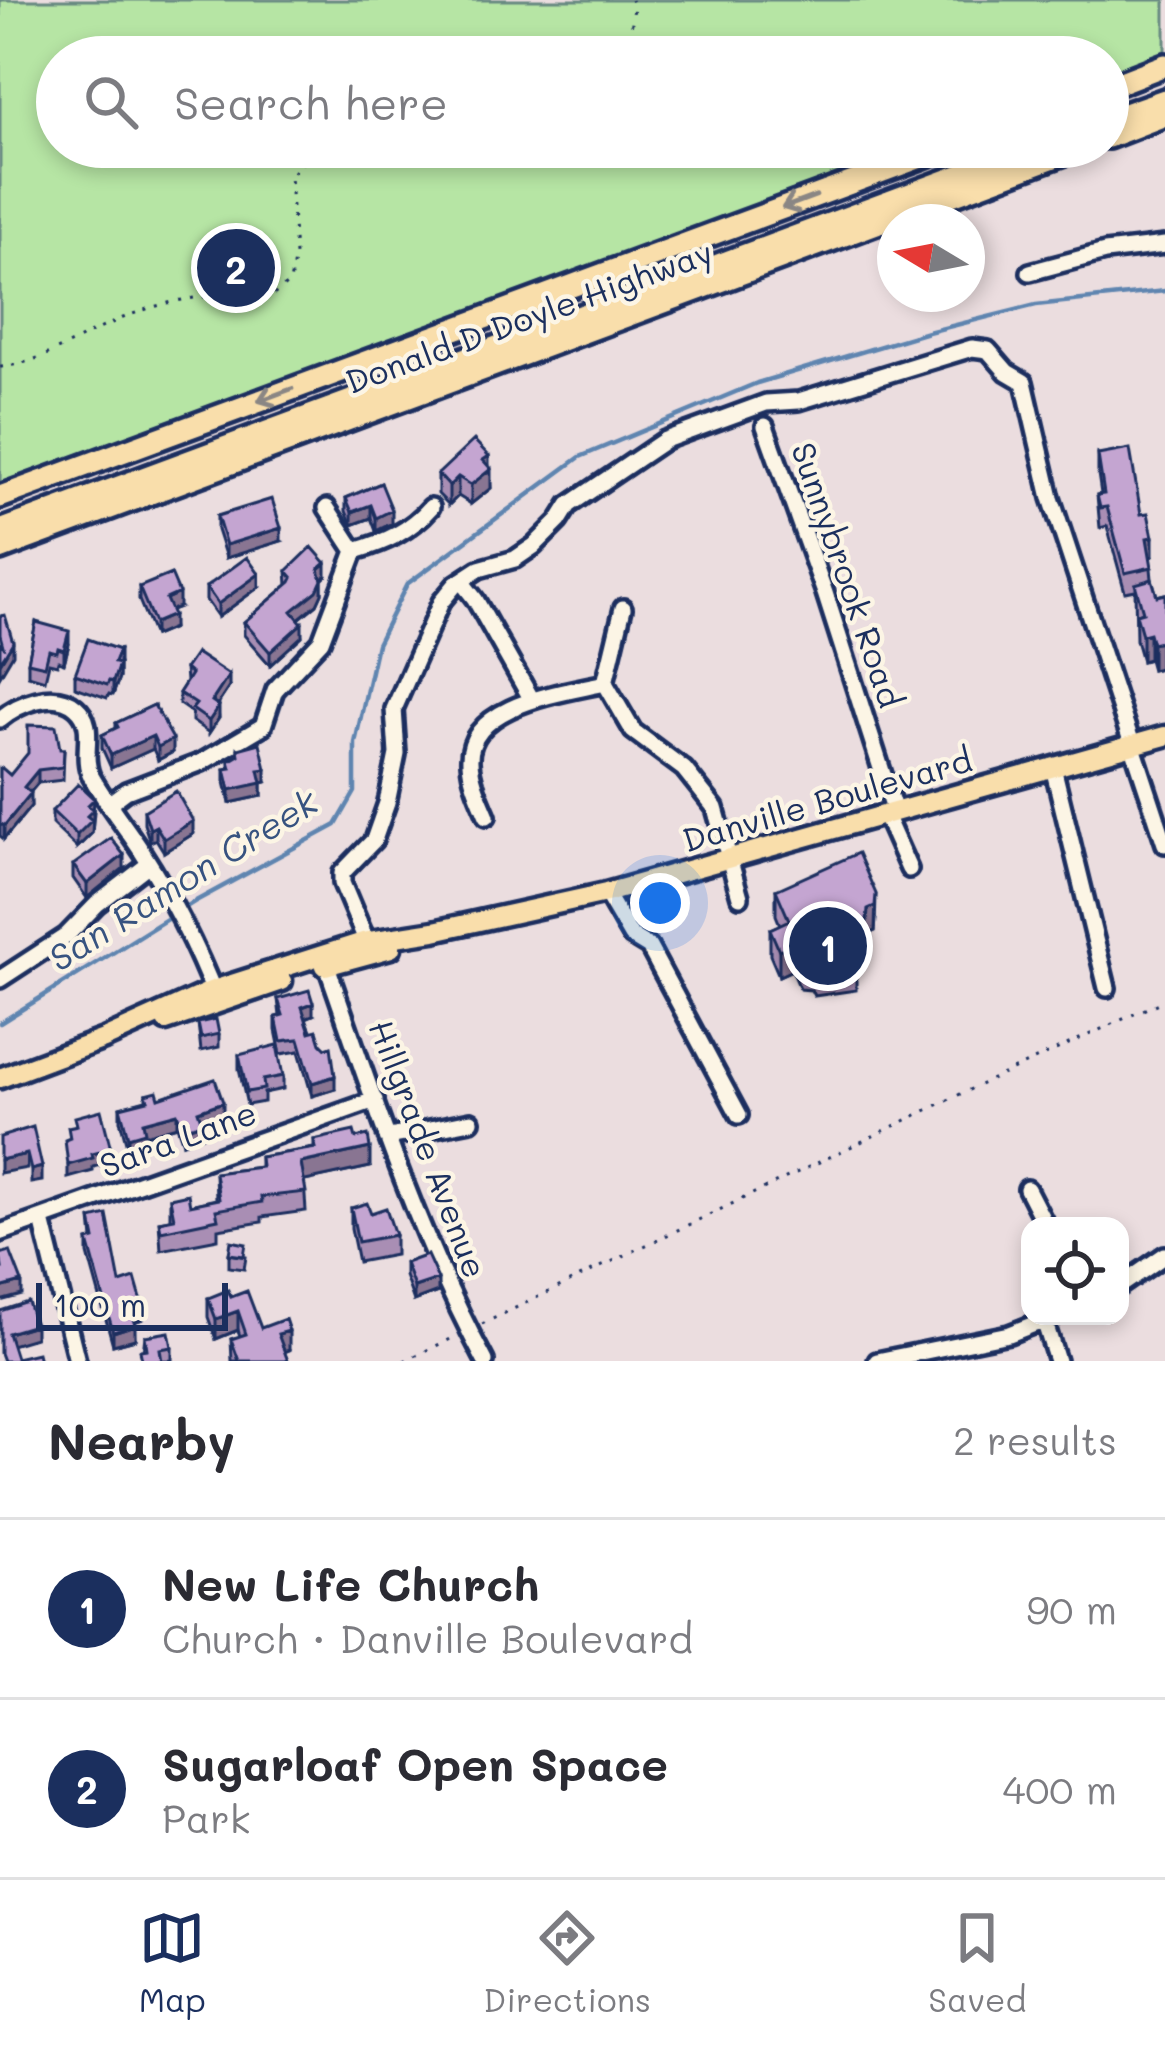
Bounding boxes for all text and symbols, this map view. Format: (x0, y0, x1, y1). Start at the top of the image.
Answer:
search box (36, 36, 1129, 168)
icon: search (78, 69, 144, 135)
text: Search here (174, 73, 448, 131)
one-way arrow (781, 193, 818, 214)
north arrow (877, 204, 985, 312)
pin: 2 (197, 223, 275, 313)
street label: Donald D Doyle Highway (339, 229, 718, 403)
one-way arrow (258, 386, 295, 408)
street label: Sunnybrook Road (782, 436, 914, 713)
street label: Danville Boulevard (677, 737, 976, 860)
water label: San Ramon Creek (39, 777, 326, 980)
your location (630, 873, 690, 933)
pin: 1 (789, 901, 867, 991)
street label: Hillgrade Avenue (360, 1014, 498, 1283)
street label: Sara Lane (93, 1089, 262, 1186)
map controls (1021, 1217, 1129, 1325)
button: locate (1021, 1217, 1129, 1325)
scale bar (36, 1277, 228, 1330)
text: 100 m (54, 1282, 146, 1325)
text: Nearby (48, 1406, 235, 1473)
text: 2 results (953, 1414, 1117, 1465)
text: New Life Church (162, 1554, 539, 1612)
text: 1 (78, 1583, 96, 1634)
text: 90 m (1026, 1583, 1117, 1634)
text: Church · Danville Boulevard (162, 1612, 693, 1663)
text: Sugarloaf Open Space (162, 1734, 668, 1792)
text: 2 (76, 1763, 98, 1814)
text: 400 m (1002, 1763, 1117, 1814)
text: Park (162, 1792, 250, 1843)
tab: Map (139, 1905, 206, 2020)
tab: Directions (483, 1905, 651, 2020)
tab: Saved (928, 1905, 1026, 2020)

